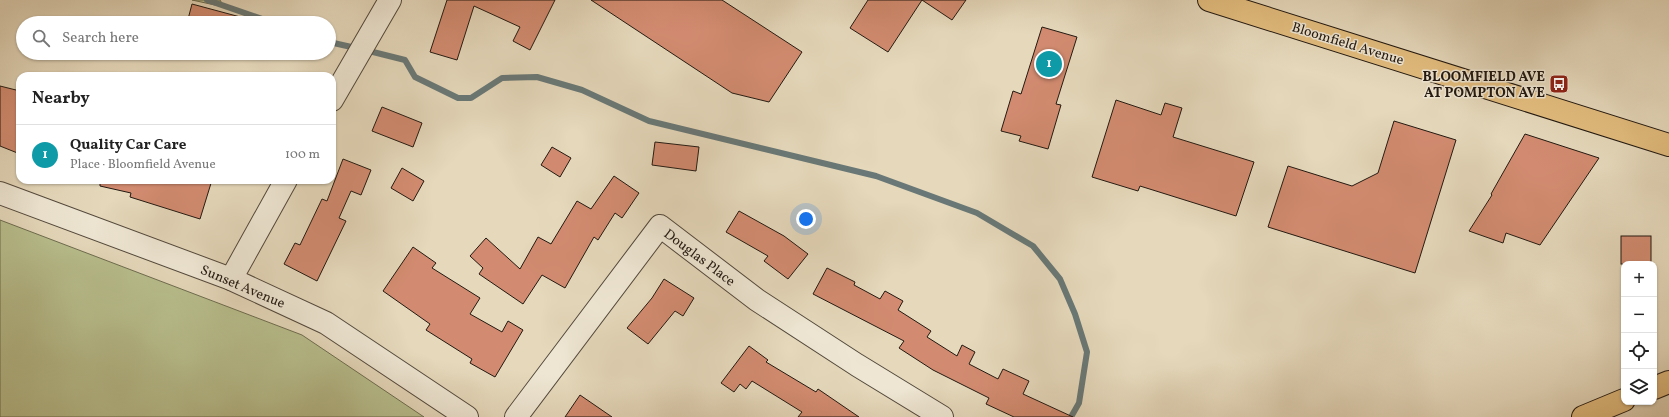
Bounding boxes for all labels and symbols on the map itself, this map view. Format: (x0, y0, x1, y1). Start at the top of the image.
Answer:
street label: Bloomfield Avenue (1289, 18, 1406, 71)
pin: 1 (1036, 49, 1062, 79)
place label: BLOOMFIELD AVE AT POMPTON AVE (1423, 68, 1545, 103)
bus stop icon: BLOOMFIELD AVE AT POMPTON AVE (1548, 73, 1570, 95)
your location (796, 209, 816, 229)
street label: Douglas Place (659, 225, 739, 292)
street label: Sunset Avenue (197, 261, 288, 314)

